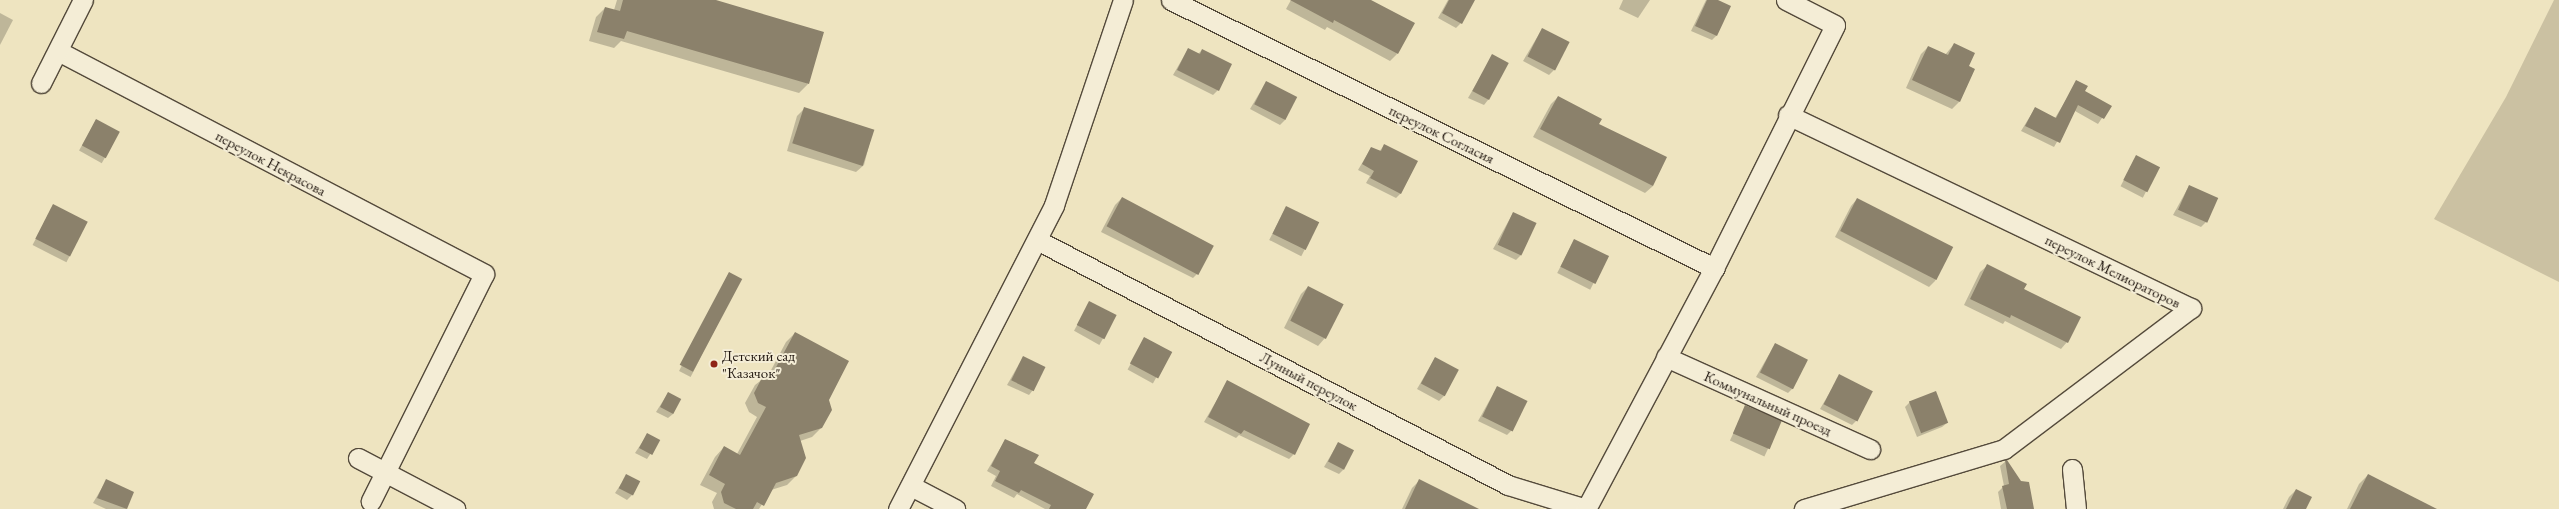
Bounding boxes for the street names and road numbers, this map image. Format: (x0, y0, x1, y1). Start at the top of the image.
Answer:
street label: переулок Согласия (1386, 101, 1498, 167)
street label: переулок Некрасова (213, 126, 329, 200)
street label: переулок Мелиораторов (2042, 230, 2184, 312)
street label: Лунный переулок (1257, 348, 1361, 414)
street label: Коммунальный проезд (1701, 367, 1835, 439)

